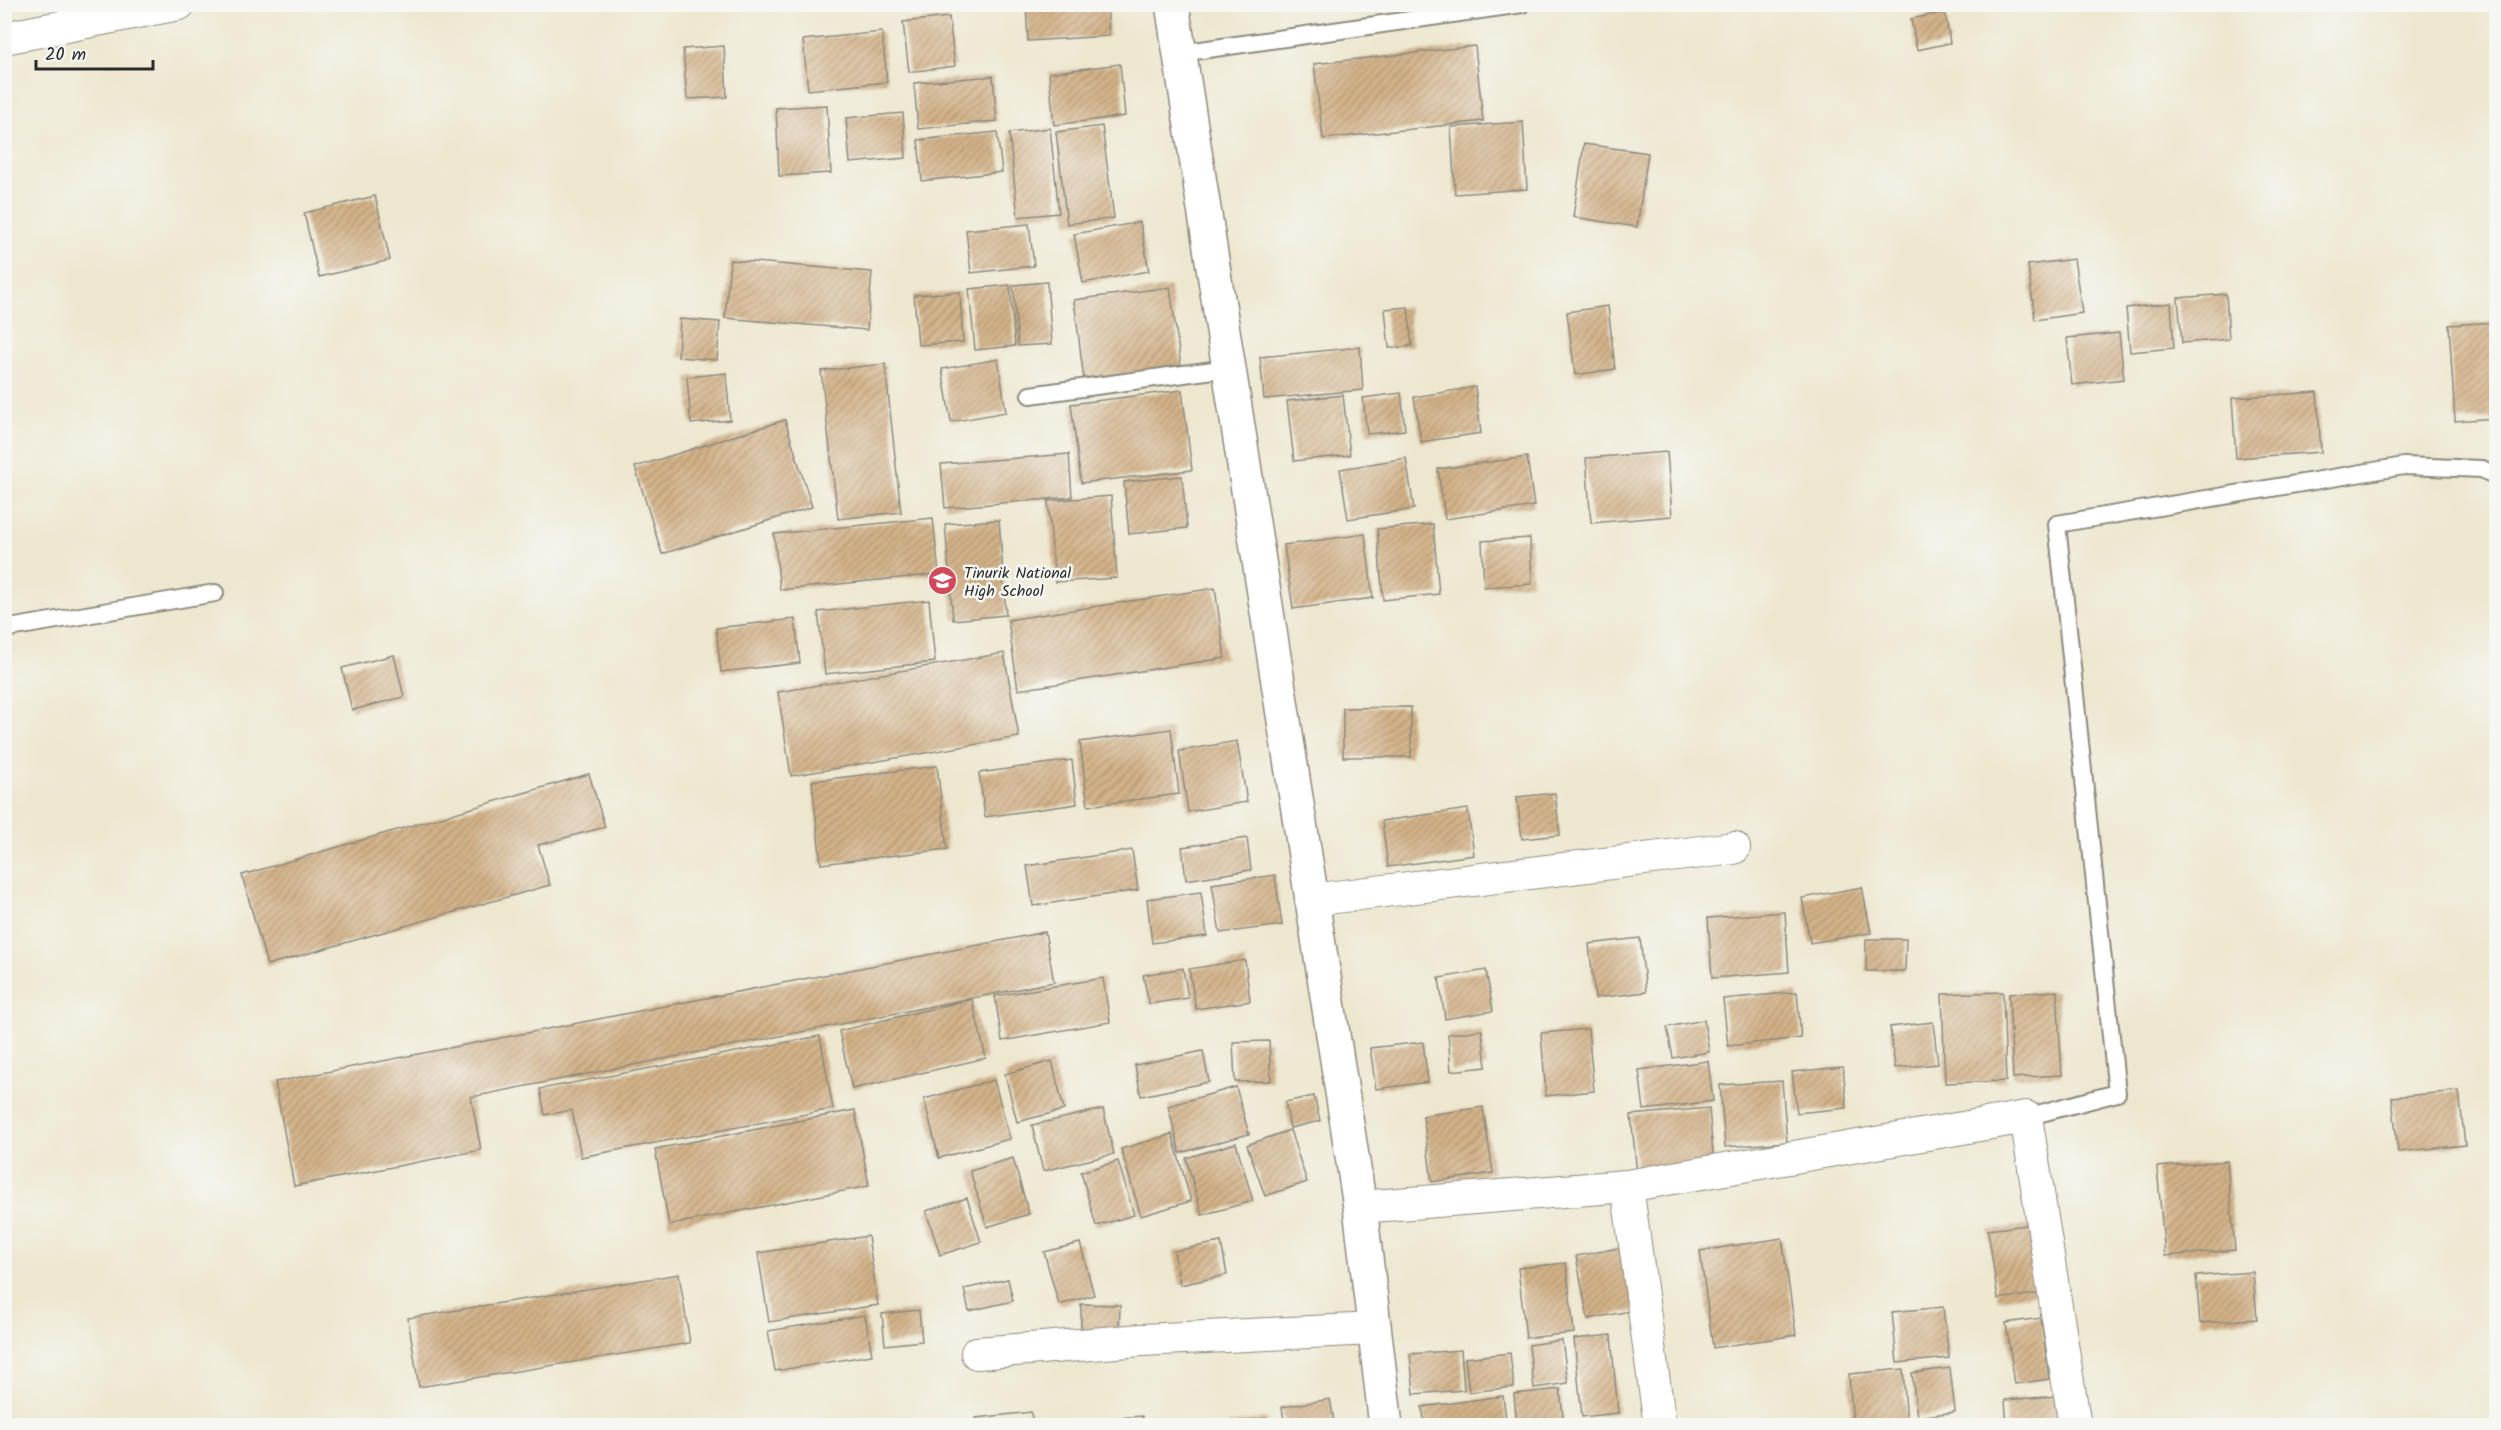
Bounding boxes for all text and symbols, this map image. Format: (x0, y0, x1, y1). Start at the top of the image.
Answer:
scale bar (36, 33, 153, 71)
text: 20 m (45, 41, 86, 70)
place label: Tinurik National High School (964, 561, 1071, 604)
school or university icon: Tinurik National High School (927, 565, 959, 597)

